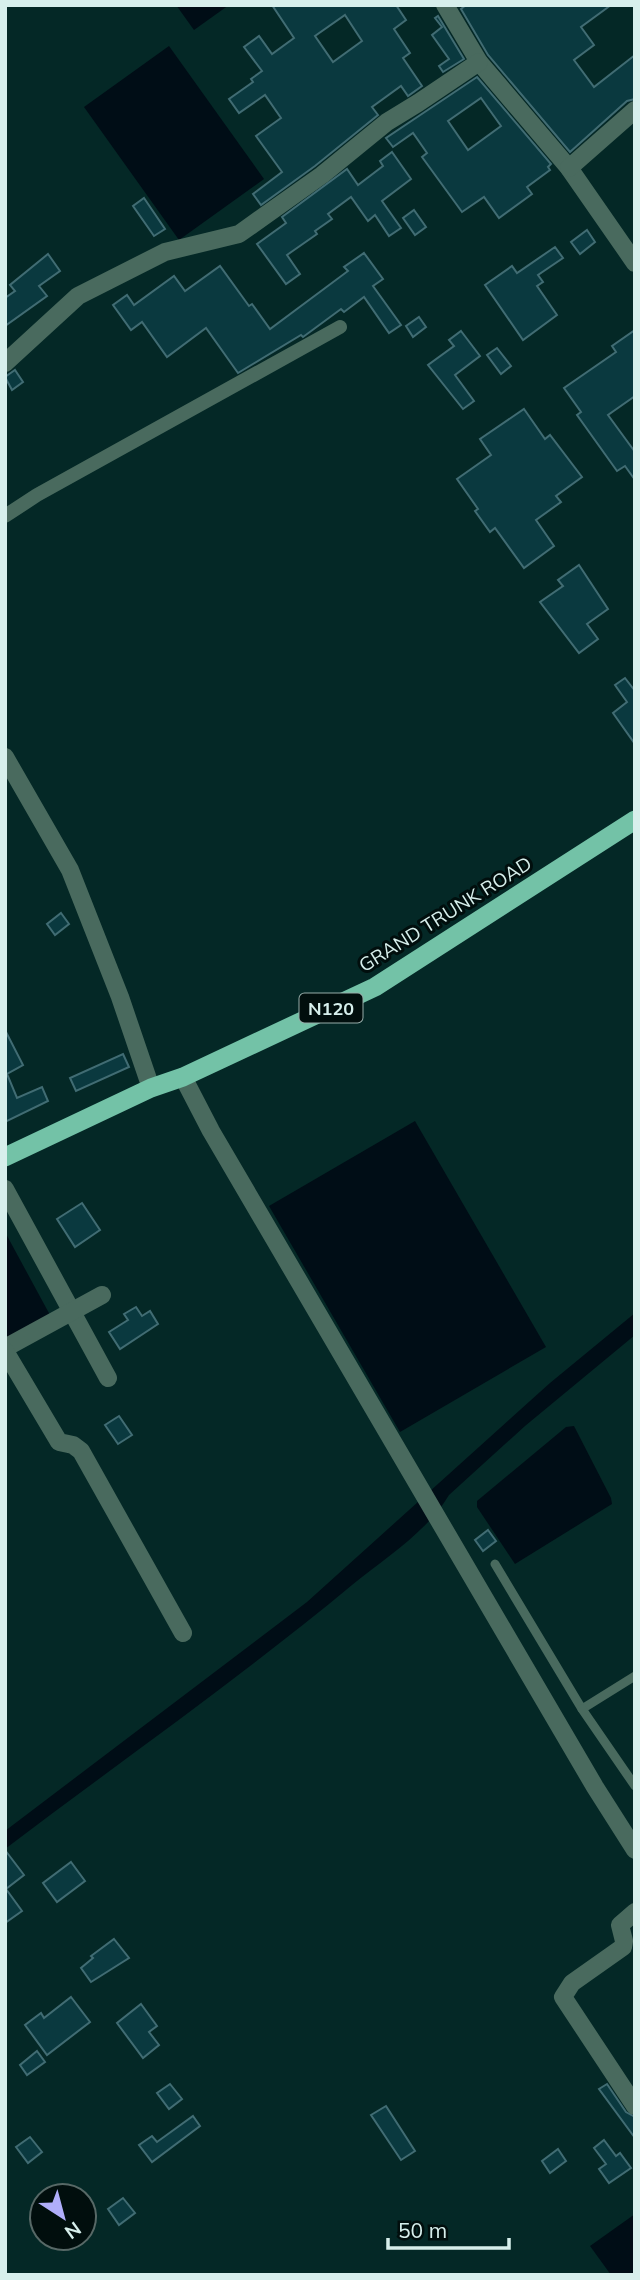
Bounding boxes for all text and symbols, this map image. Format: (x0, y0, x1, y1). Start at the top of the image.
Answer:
street label: GRAND TRUNK ROAD (354, 851, 536, 977)
road number: N120 (300, 993, 362, 1023)
north arrow (28, 2182, 98, 2252)
scale bar (388, 2206, 509, 2250)
text: N (60, 2217, 86, 2245)
text: 50 m (398, 2217, 447, 2243)

